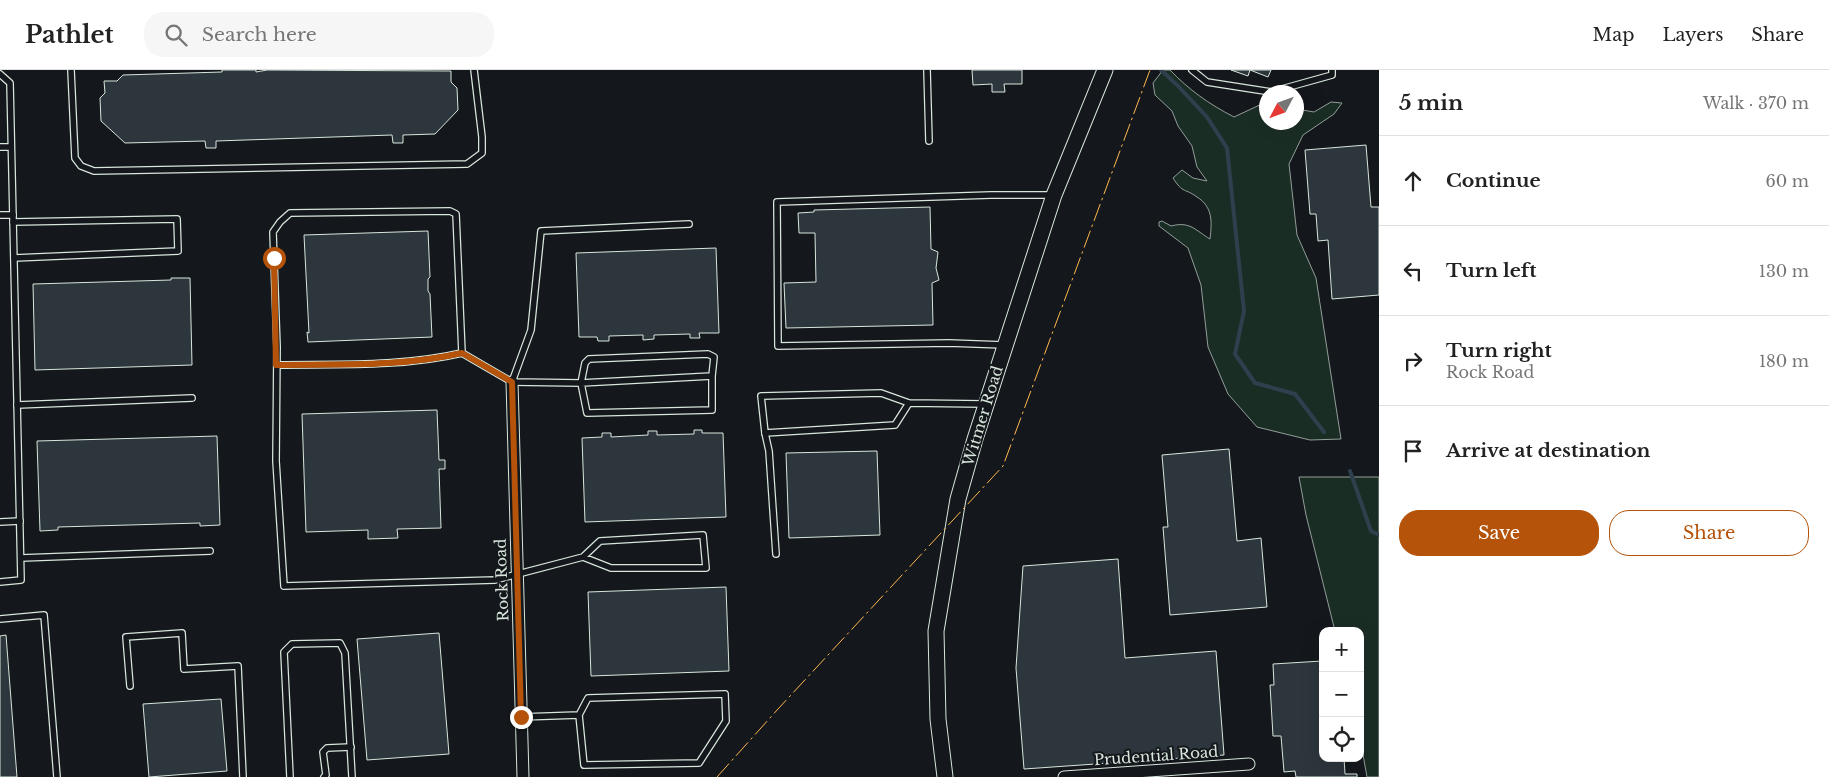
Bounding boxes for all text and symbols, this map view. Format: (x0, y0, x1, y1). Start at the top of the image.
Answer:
search box (144, 12, 494, 57)
text: Pathlet (25, 20, 114, 49)
icon: search (162, 21, 190, 49)
text: Search here (202, 23, 317, 46)
text: Map (1593, 24, 1634, 46)
text: Layers (1662, 24, 1723, 46)
text: Share (1751, 24, 1804, 46)
north arrow (1259, 85, 1304, 130)
text: 5 min (1399, 90, 1463, 116)
text: Walk · 370 m (1703, 93, 1809, 113)
icon: ahead (1399, 167, 1427, 195)
text: Continue (1446, 169, 1541, 192)
text: 60 m (1766, 171, 1809, 191)
route start (263, 247, 286, 270)
icon: left (1399, 257, 1427, 285)
text: Turn left (1446, 259, 1537, 282)
text: 130 m (1759, 261, 1809, 281)
text: Turn right (1446, 339, 1552, 362)
icon: right (1399, 347, 1427, 375)
text: 180 m (1759, 351, 1809, 371)
text: Rock Road (1446, 362, 1534, 382)
street label: Witmer Road (958, 363, 1007, 469)
icon: arrive (1399, 437, 1427, 465)
text: Arrive at destination (1446, 439, 1650, 462)
button: Save (1399, 510, 1599, 556)
button: Share (1609, 510, 1809, 556)
street label: Rock Road (491, 538, 512, 622)
map controls (1319, 627, 1364, 762)
button: + (1319, 627, 1364, 672)
button: − (1319, 672, 1364, 717)
route end (510, 706, 533, 729)
button: locate (1319, 717, 1364, 762)
street label: Prudential Road (1093, 742, 1219, 769)

